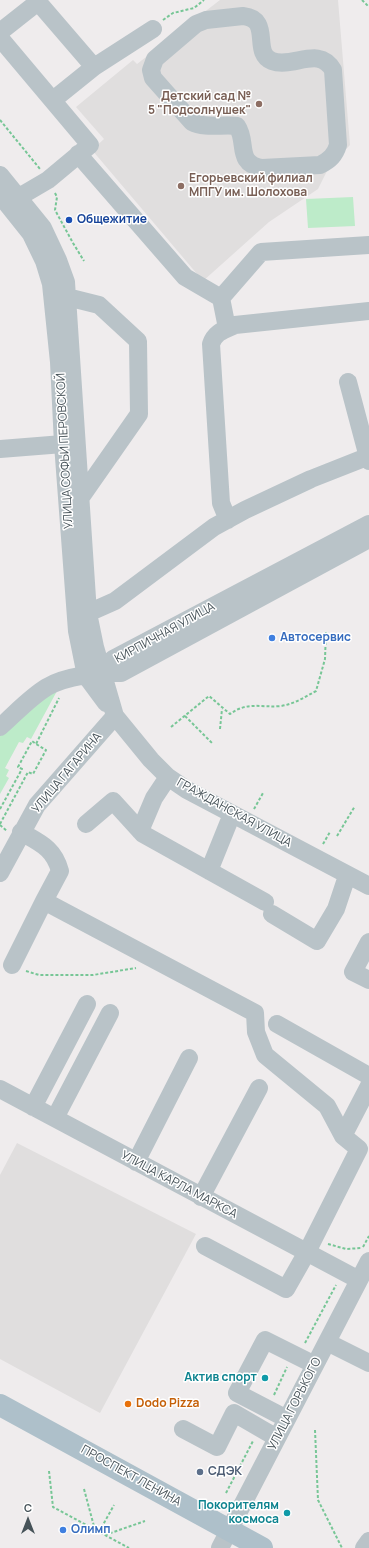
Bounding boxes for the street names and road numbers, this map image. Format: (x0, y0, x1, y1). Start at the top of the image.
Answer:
street label: УЛИЦА СОФЬИ ПЕРОВСКОЙ (54, 373, 76, 529)
street label: КИРПИЧНАЯ УЛИЦА (112, 600, 218, 666)
street label: УЛИЦА ГАГАРИНА (29, 730, 105, 816)
street label: ГРАЖДАНСКАЯ УЛИЦА (174, 775, 294, 851)
street label: УЛИЦА КАРЛА МАРКСА (118, 1148, 240, 1222)
street label: УЛИЦА ГОРЬКОГО (265, 1355, 325, 1453)
street label: ПРОСПЕКТ ЛЕНИНА (78, 1443, 184, 1509)

